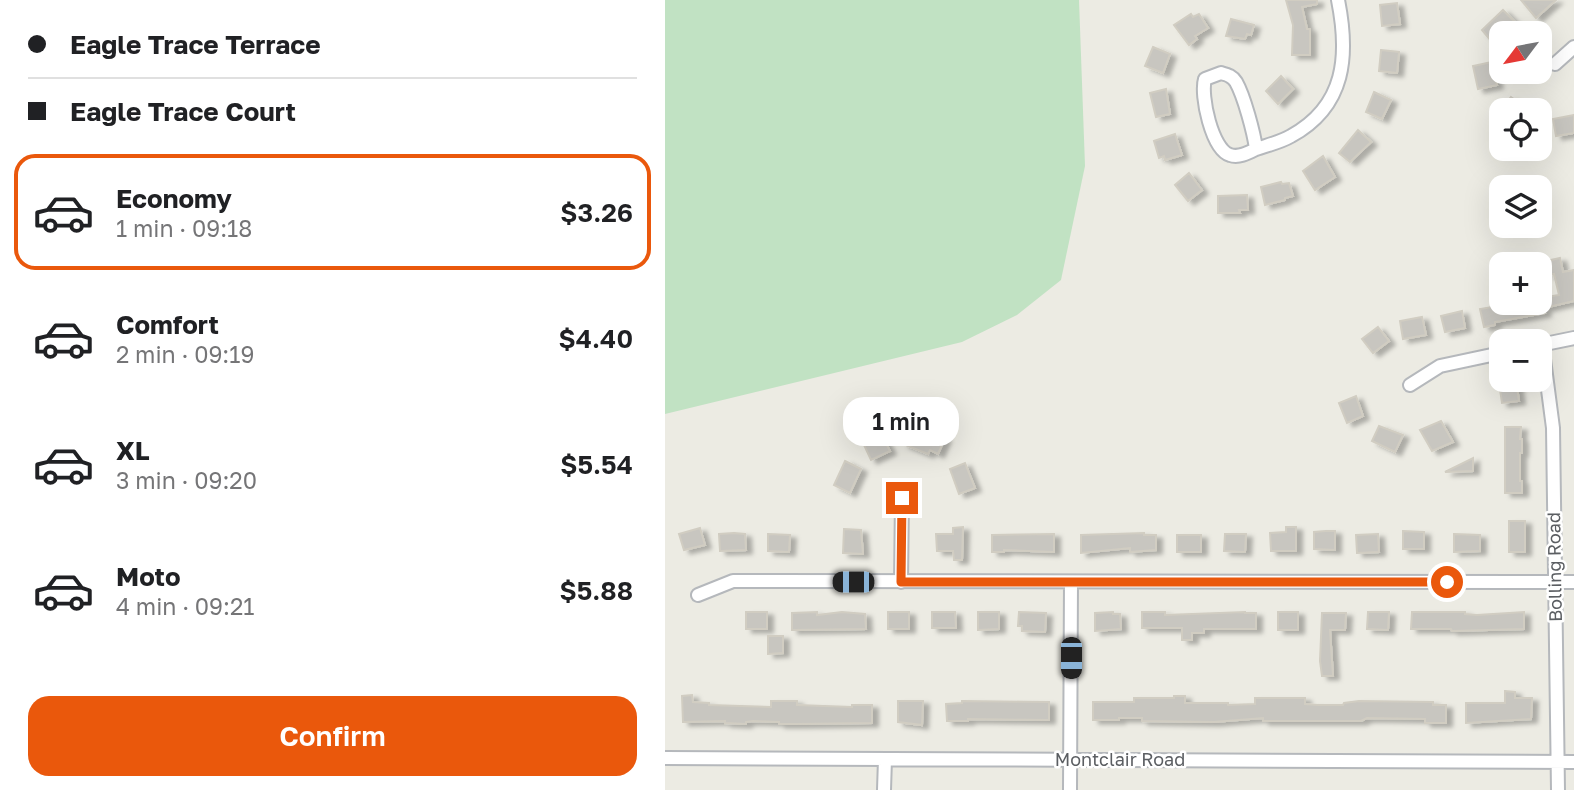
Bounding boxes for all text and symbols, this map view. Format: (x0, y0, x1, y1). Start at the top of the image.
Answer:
north arrow (1489, 21, 1552, 84)
map controls (1489, 21, 1552, 392)
text: Eagle Trace Terrace (70, 29, 321, 60)
text: Eagle Trace Court (70, 96, 296, 127)
button: locate (1489, 98, 1552, 161)
button: layers (1489, 175, 1552, 238)
icon: car (32, 181, 95, 244)
text: Economy (116, 183, 232, 214)
text: $3.26 (560, 197, 633, 228)
text: 1 min · 09:18 (116, 214, 252, 242)
button: + (1489, 252, 1552, 315)
icon: car (32, 307, 95, 370)
text: Comfort (116, 309, 219, 340)
text: $4.40 (559, 323, 633, 354)
button: − (1489, 329, 1552, 392)
text: 2 min · 09:19 (116, 340, 254, 368)
callout: 1 min (844, 396, 960, 446)
text: 1 min (872, 407, 930, 435)
icon: car (32, 433, 95, 496)
text: XL (116, 435, 150, 466)
text: $5.54 (560, 449, 633, 480)
text: 3 min · 09:20 (116, 466, 257, 494)
route end (886, 482, 918, 514)
street label: Bolling Road (1542, 512, 1566, 622)
icon: car (32, 559, 95, 622)
text: Moto (116, 561, 181, 592)
route start (1431, 566, 1463, 598)
car (833, 572, 875, 593)
text: $5.88 (560, 575, 633, 606)
text: 4 min · 09:21 (116, 592, 254, 620)
car (1061, 637, 1082, 679)
button: Confirm (28, 696, 637, 776)
street label: Montclair Road (1055, 748, 1185, 770)

